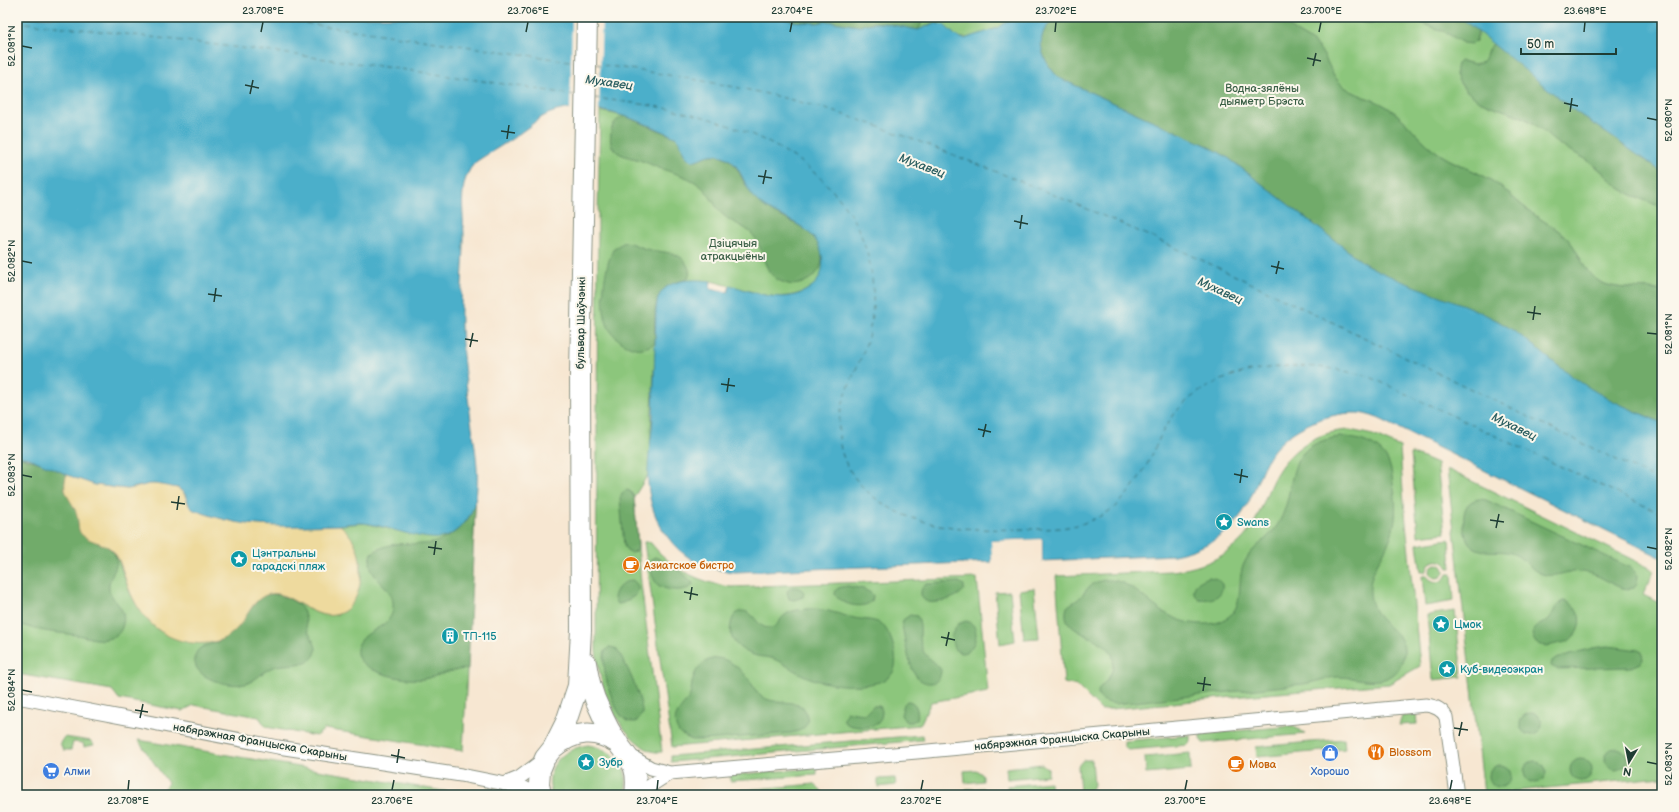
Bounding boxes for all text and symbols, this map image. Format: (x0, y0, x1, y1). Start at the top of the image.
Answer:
text: 23.708°E (242, 5, 284, 17)
text: 23.706°E (507, 5, 549, 17)
text: 23.704°E (771, 5, 813, 17)
text: 23.702°E (1035, 5, 1077, 17)
text: 23.700°E (1300, 5, 1342, 17)
text: 23.698°E (1564, 5, 1607, 17)
text: 52.081°N (6, 25, 18, 67)
scale bar (1521, 30, 1616, 56)
text: 50 m (1527, 37, 1554, 52)
water label: Мухавец (584, 72, 634, 94)
park label: Водна-зялёны дыяметр Брэста (1220, 82, 1305, 108)
text: 52.080°N (1663, 98, 1675, 142)
water label: Мухавец (897, 150, 947, 182)
park label: Дзіцячыя атракцыёны (701, 237, 765, 263)
text: 52.082°N (6, 240, 18, 283)
water label: Мухавец (1195, 274, 1245, 308)
street label: бульвар Шаўчэнкі (574, 277, 588, 369)
text: 52.081°N (1663, 313, 1675, 355)
water label: Мухавец (1489, 410, 1539, 444)
text: 52.083°N (6, 453, 18, 497)
place icon: Swans (1214, 512, 1234, 532)
place label: Swans (1237, 516, 1269, 529)
text: 52.082°N (1663, 528, 1675, 571)
place label: Цэнтральны гарадскі пляж (252, 547, 326, 573)
place icon: Цэнтральны гарадскі пляж (229, 549, 249, 569)
cafe icon: Азиатское бистро (621, 555, 641, 575)
place label: Азиатское бистро (643, 559, 734, 572)
place icon: Цмок (1431, 614, 1451, 634)
place label: Цмок (1454, 618, 1481, 631)
building icon: ТП-115 (440, 626, 460, 646)
place label: ТП-115 (463, 630, 496, 643)
place icon: Куб-видеоэкран (1437, 659, 1457, 679)
place label: Куб-видеоэкран (1460, 663, 1543, 676)
text: 52.084°N (6, 668, 18, 712)
street label: набярэжная Францыска Скарыны (172, 720, 348, 764)
street label: набярэжная Францыска Скарыны (974, 725, 1150, 753)
restaurant icon: Blossom (1366, 742, 1386, 762)
north arrow (1609, 742, 1649, 782)
text: 52.083°N (1663, 742, 1675, 786)
shop icon: Хорошо (1320, 743, 1340, 763)
place label: Blossom (1389, 746, 1431, 759)
place icon: Зубр (576, 752, 596, 772)
cafe icon: Мова (1226, 754, 1246, 774)
place label: Зубр (599, 756, 624, 769)
place label: Мова (1249, 758, 1277, 771)
supermarket icon: Алми (41, 761, 61, 781)
text: N (1622, 764, 1633, 778)
place label: Алми (63, 765, 90, 778)
place label: Хорошо (1311, 765, 1350, 778)
text: 23.708°E (107, 795, 149, 807)
text: 23.706°E (371, 795, 413, 807)
text: 23.704°E (636, 795, 678, 807)
text: 23.702°E (900, 795, 942, 807)
text: 23.700°E (1164, 795, 1206, 807)
text: 23.698°E (1429, 795, 1472, 807)

